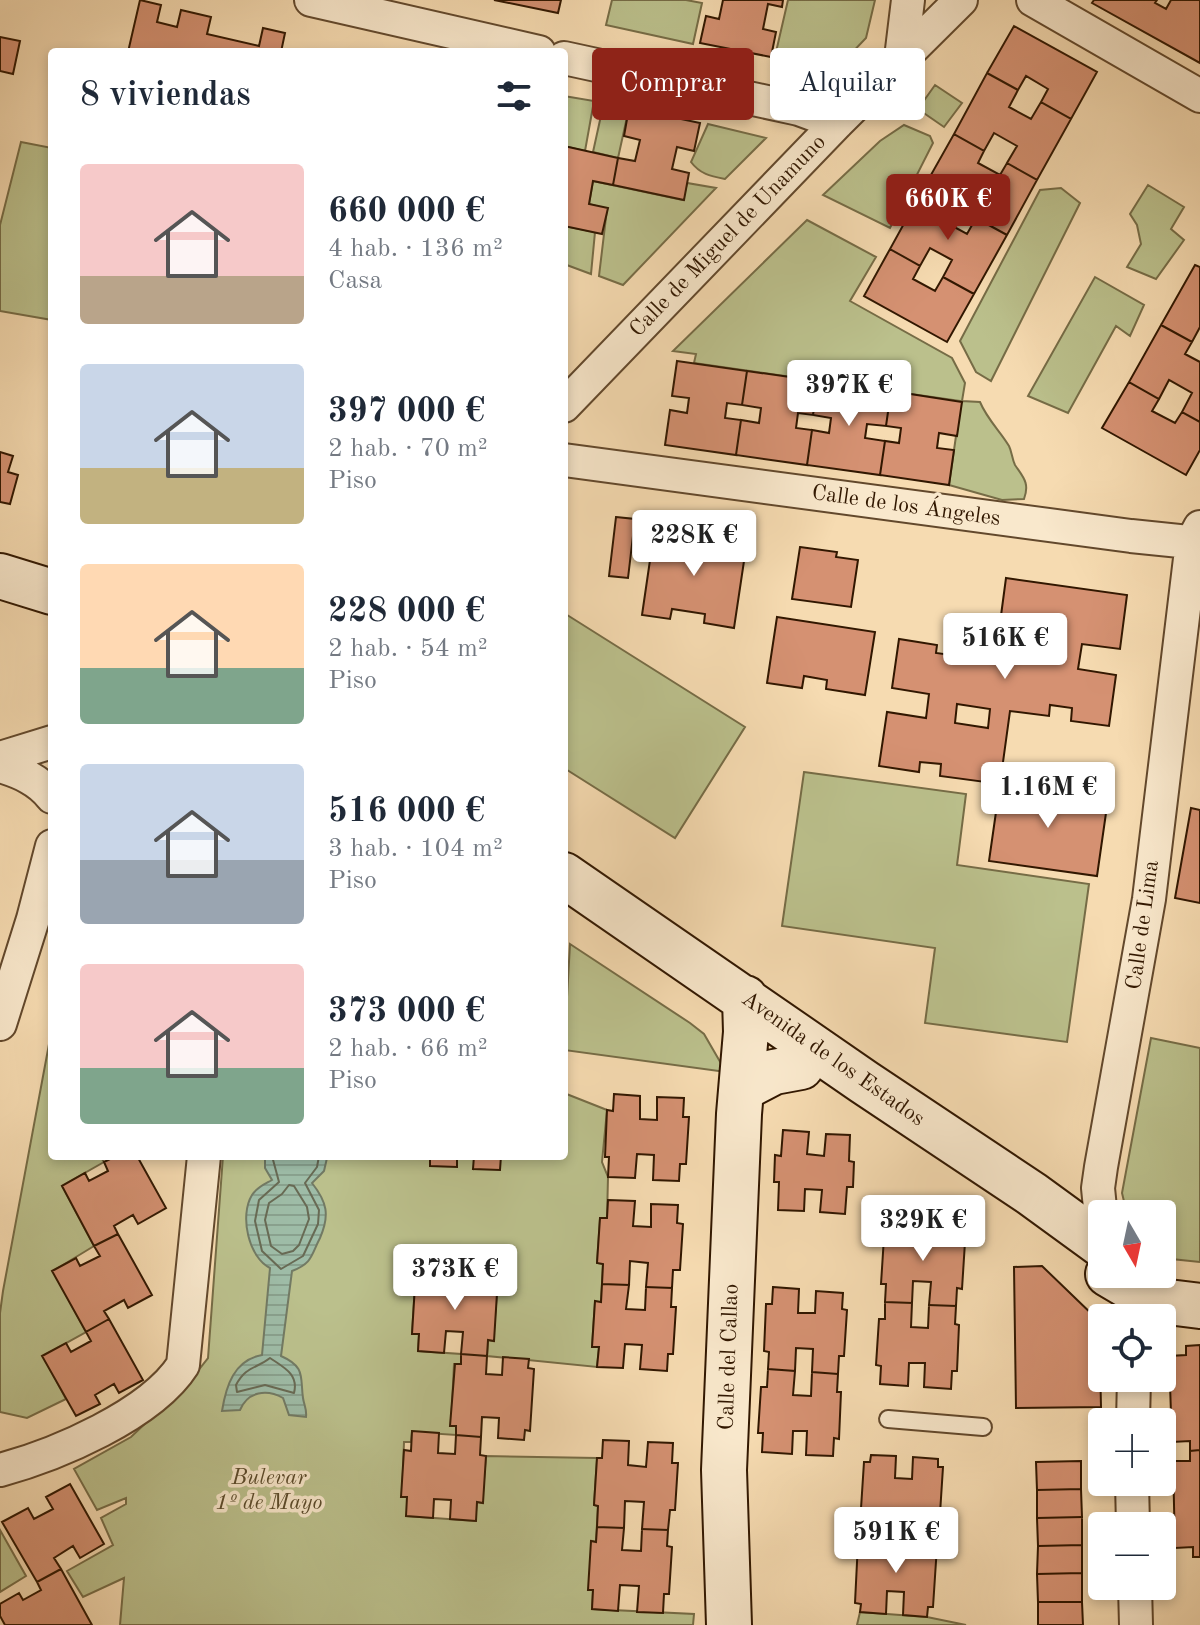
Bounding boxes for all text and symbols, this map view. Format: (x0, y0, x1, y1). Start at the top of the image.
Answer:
chip: Comprar (592, 48, 754, 120)
chip: Alquilar (770, 48, 925, 120)
icon: filters (492, 74, 536, 118)
text: 8 viviendas (80, 79, 251, 113)
street label: Calle de Miguel de Unamuno (626, 131, 830, 341)
pin: 660K € (883, 174, 1013, 242)
text: 660K € (904, 187, 992, 213)
text: 660 000 € (328, 195, 485, 229)
icon: home (144, 196, 240, 292)
text: 4 hab. · 136 m² (328, 236, 503, 262)
text: Casa (328, 268, 382, 294)
pin: 397K € (784, 360, 914, 428)
text: 397K € (805, 373, 893, 399)
text: 397 000 € (328, 395, 485, 429)
icon: home (144, 396, 240, 492)
text: 2 hab. · 70 m² (328, 436, 488, 462)
text: Piso (328, 468, 377, 494)
street label: Calle de los Ángeles (810, 479, 1002, 530)
pin: 228K € (629, 510, 759, 578)
text: 228K € (650, 523, 738, 549)
text: 228 000 € (328, 595, 485, 629)
icon: home (144, 596, 240, 692)
pin: 516K € (940, 613, 1070, 681)
text: 516K € (961, 626, 1049, 652)
text: 2 hab. · 54 m² (328, 636, 488, 662)
text: Piso (328, 668, 377, 694)
pin: 1.16M € (974, 762, 1122, 830)
text: 1.16M € (999, 775, 1097, 801)
text: 516 000 € (328, 795, 485, 829)
icon: home (144, 796, 240, 892)
text: 3 hab. · 104 m² (328, 836, 503, 862)
street label: Calle de Lima (1123, 859, 1163, 991)
text: Piso (328, 868, 377, 894)
street label: Avenida de los Estados (737, 987, 929, 1131)
text: 373 000 € (328, 995, 485, 1029)
icon: home (144, 996, 240, 1092)
text: 2 hab. · 66 m² (328, 1036, 488, 1062)
text: Piso (328, 1068, 377, 1094)
pin: 329K € (858, 1195, 988, 1263)
north arrow (1088, 1200, 1176, 1288)
map controls (1088, 1200, 1176, 1600)
text: 329K € (879, 1208, 967, 1234)
pin: 373K € (390, 1244, 520, 1312)
text: 373K € (411, 1257, 499, 1283)
street label: Calle del Callao (715, 1283, 743, 1431)
button: locate (1088, 1304, 1176, 1392)
button: + (1088, 1408, 1176, 1496)
park label: Bulevar 1º de Mayo (215, 1467, 323, 1514)
pin: 591K € (831, 1507, 961, 1575)
button: − (1088, 1512, 1176, 1600)
text: 591K € (852, 1520, 940, 1546)

